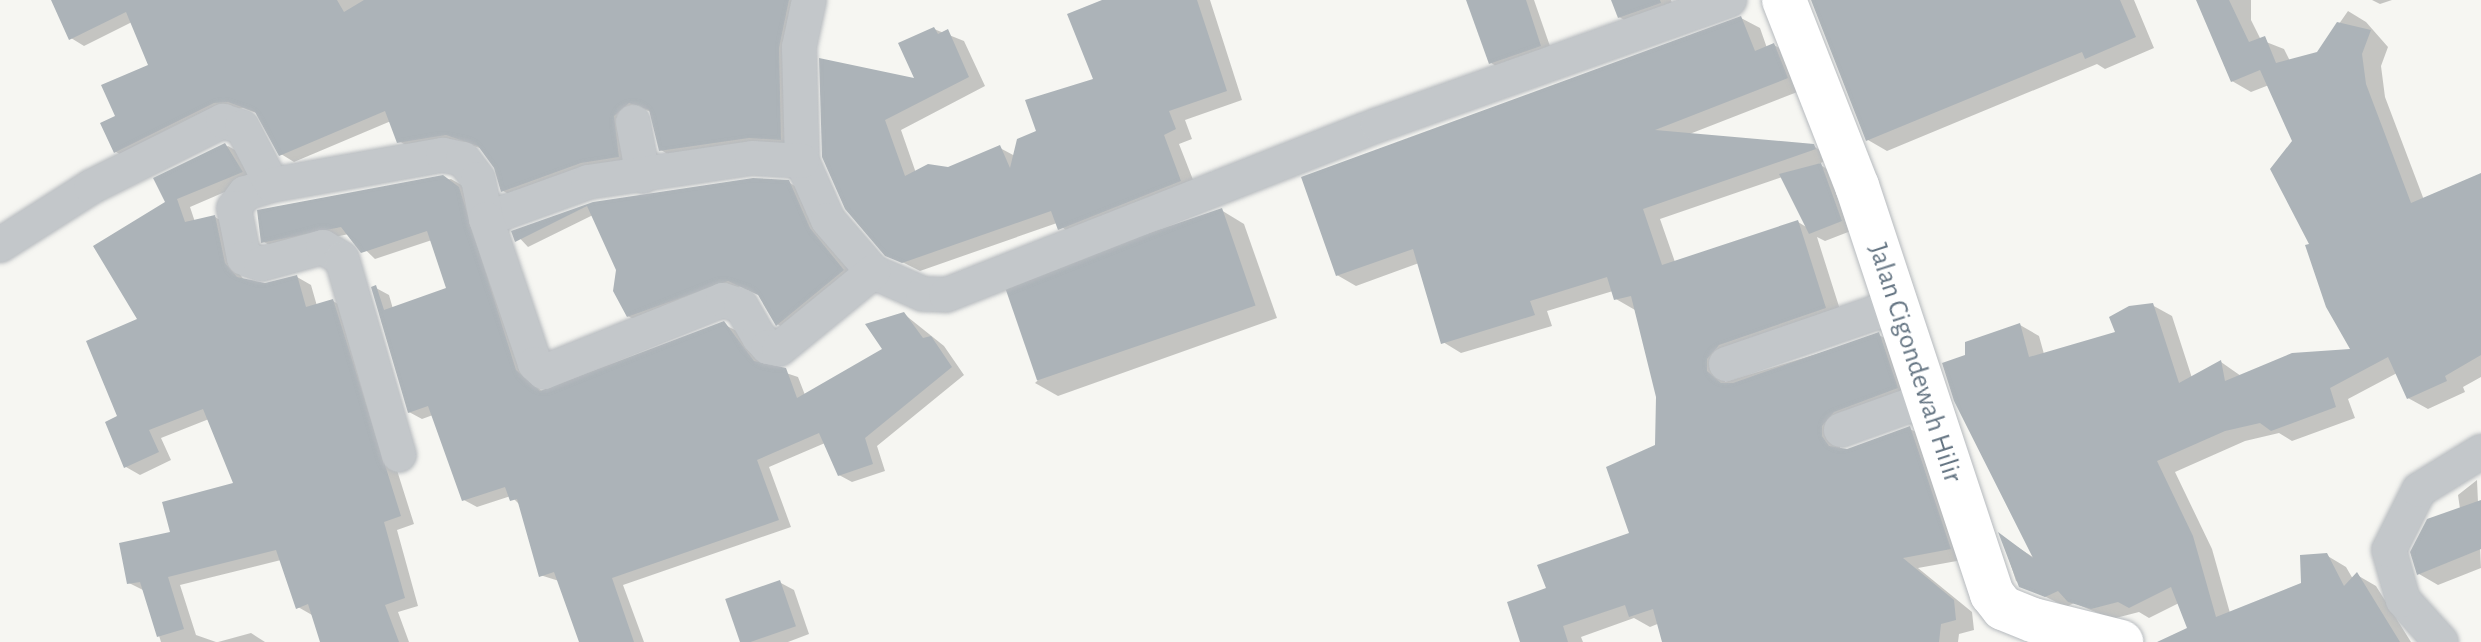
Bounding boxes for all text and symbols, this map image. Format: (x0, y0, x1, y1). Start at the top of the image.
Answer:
street label: Jalan Cigondewah Hilir (1861, 239, 1969, 487)

